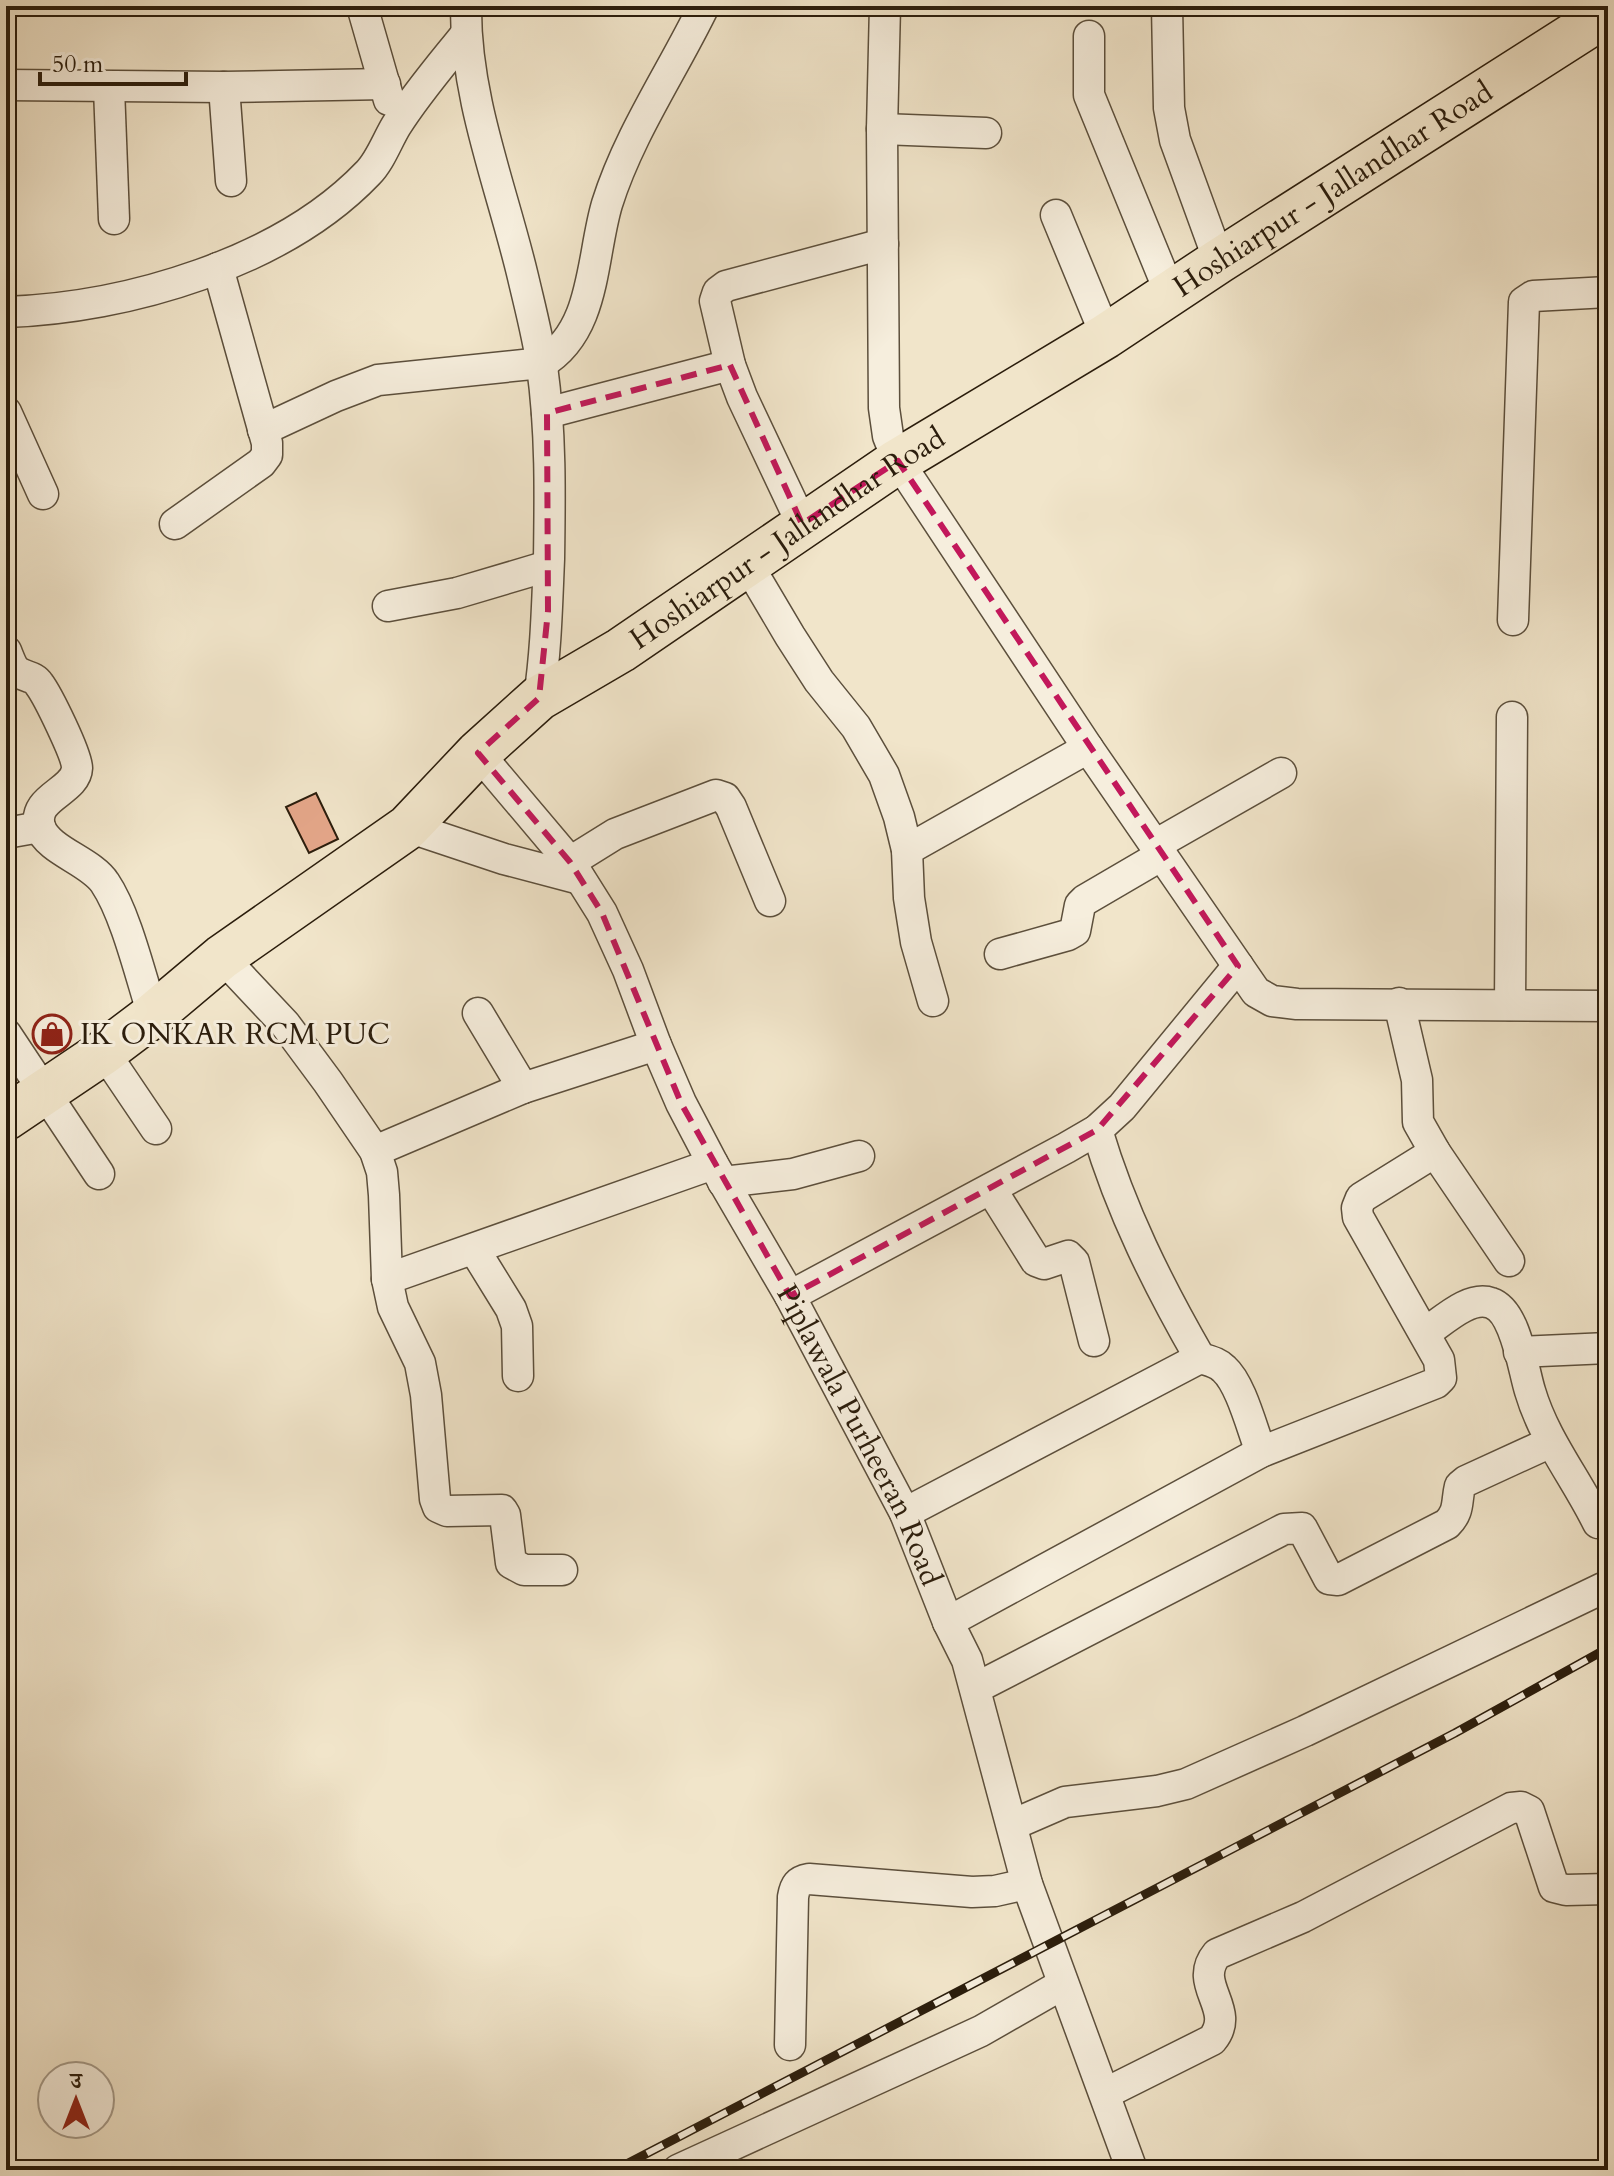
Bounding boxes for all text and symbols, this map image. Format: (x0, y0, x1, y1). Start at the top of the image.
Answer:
scale bar (40, 36, 186, 86)
text: 50 m (52, 48, 104, 81)
street label: Hoshiarpur - Jallandhar Road (1165, 71, 1500, 306)
street label: Hoshiarpur - Jallandhar Road (621, 417, 952, 659)
shop icon: IK ONKAR RCM PUC (31, 1013, 73, 1055)
place label: IK ONKAR RCM PUC (80, 1014, 390, 1055)
street label: Piplawala Purheeran Road (767, 1277, 952, 1591)
north arrow (36, 2060, 116, 2140)
text: उ (68, 2066, 83, 2096)

